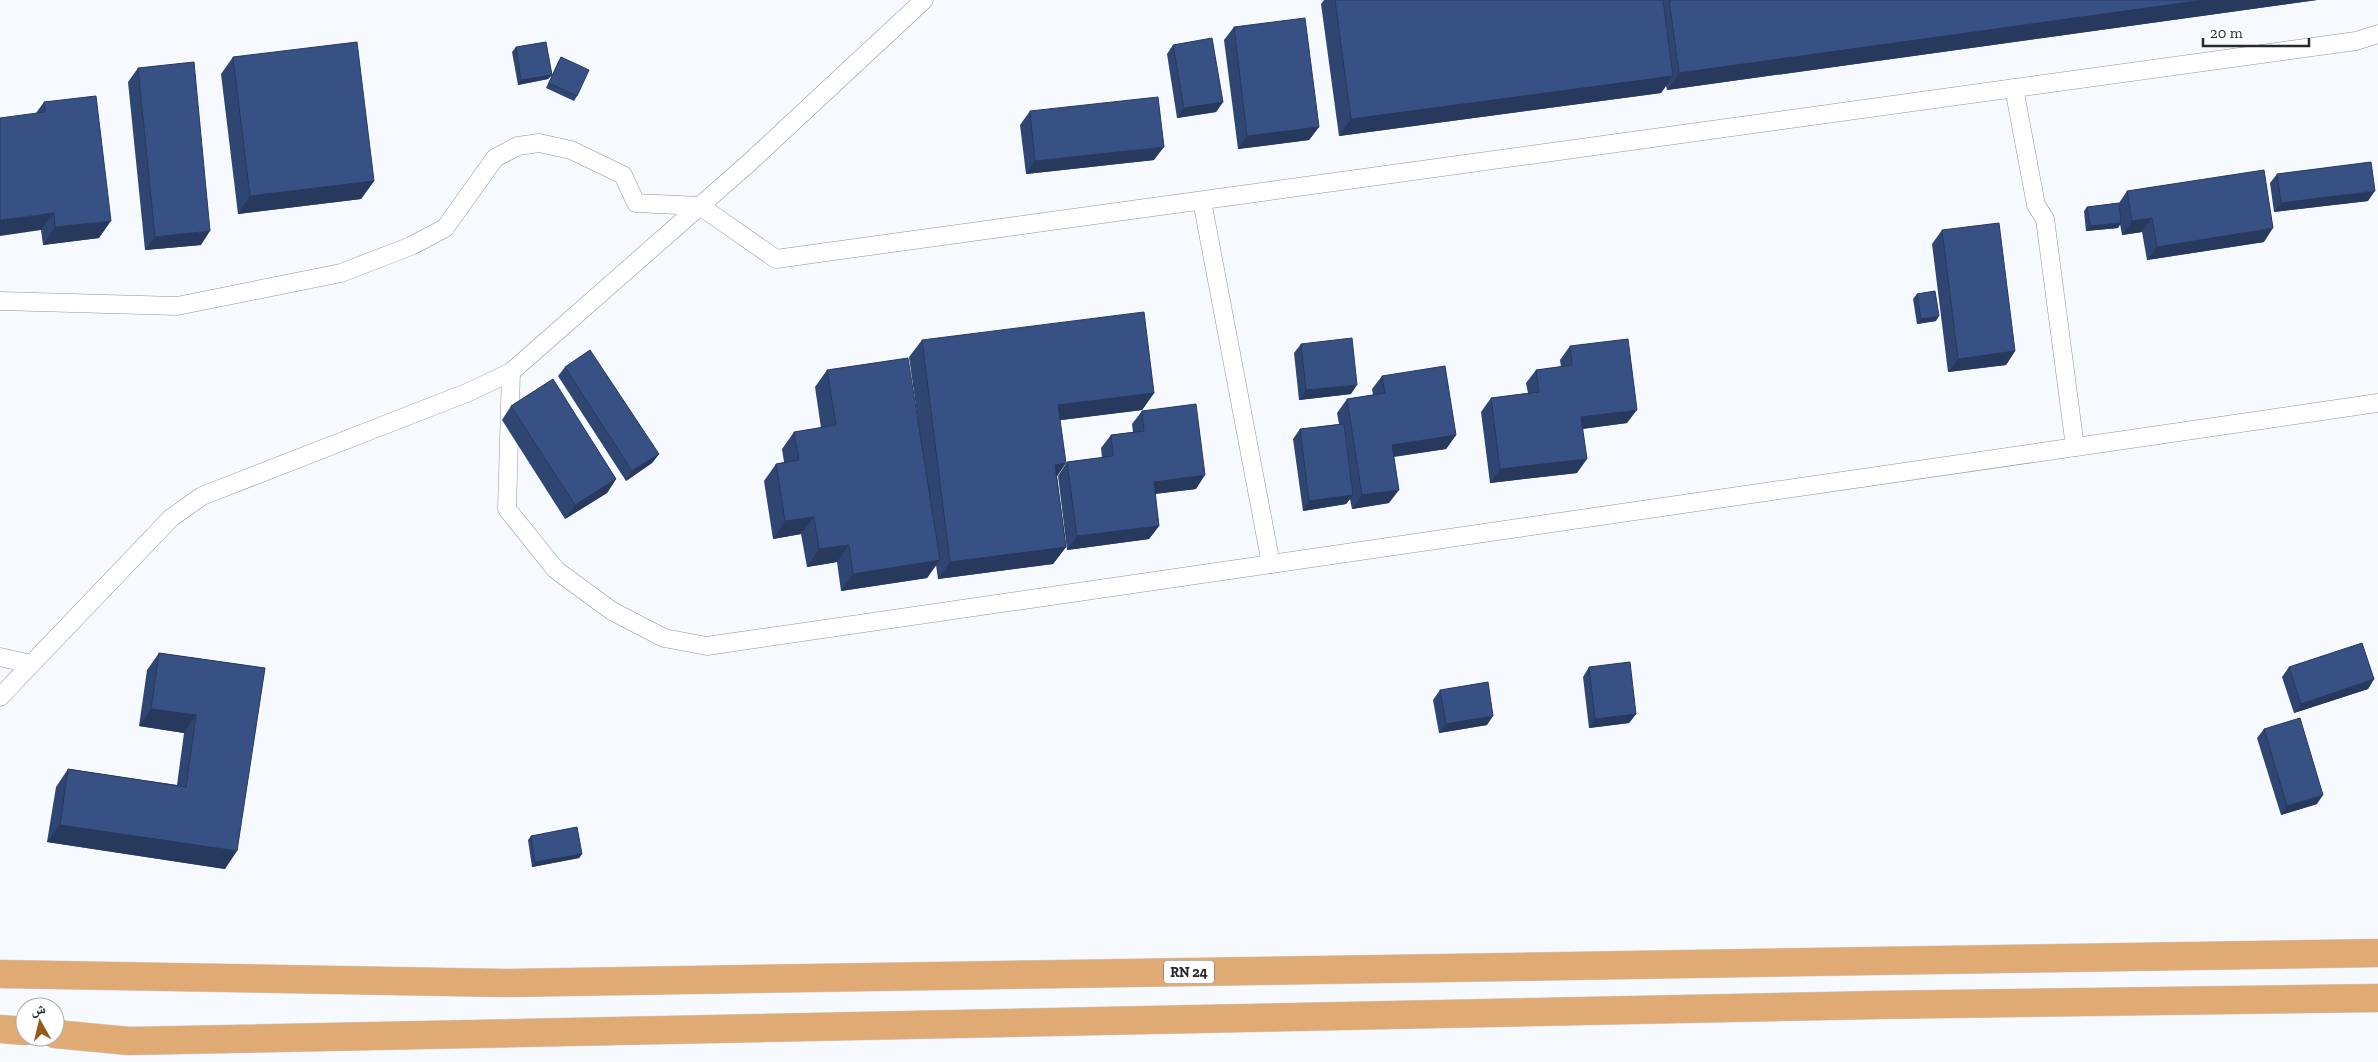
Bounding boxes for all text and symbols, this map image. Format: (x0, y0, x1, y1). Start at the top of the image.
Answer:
scale bar (2203, 15, 2309, 47)
text: 20 m (2210, 24, 2243, 42)
road number: RN 24 (1164, 960, 1214, 984)
north arrow (15, 997, 65, 1047)
text: ش (30, 1000, 47, 1019)

